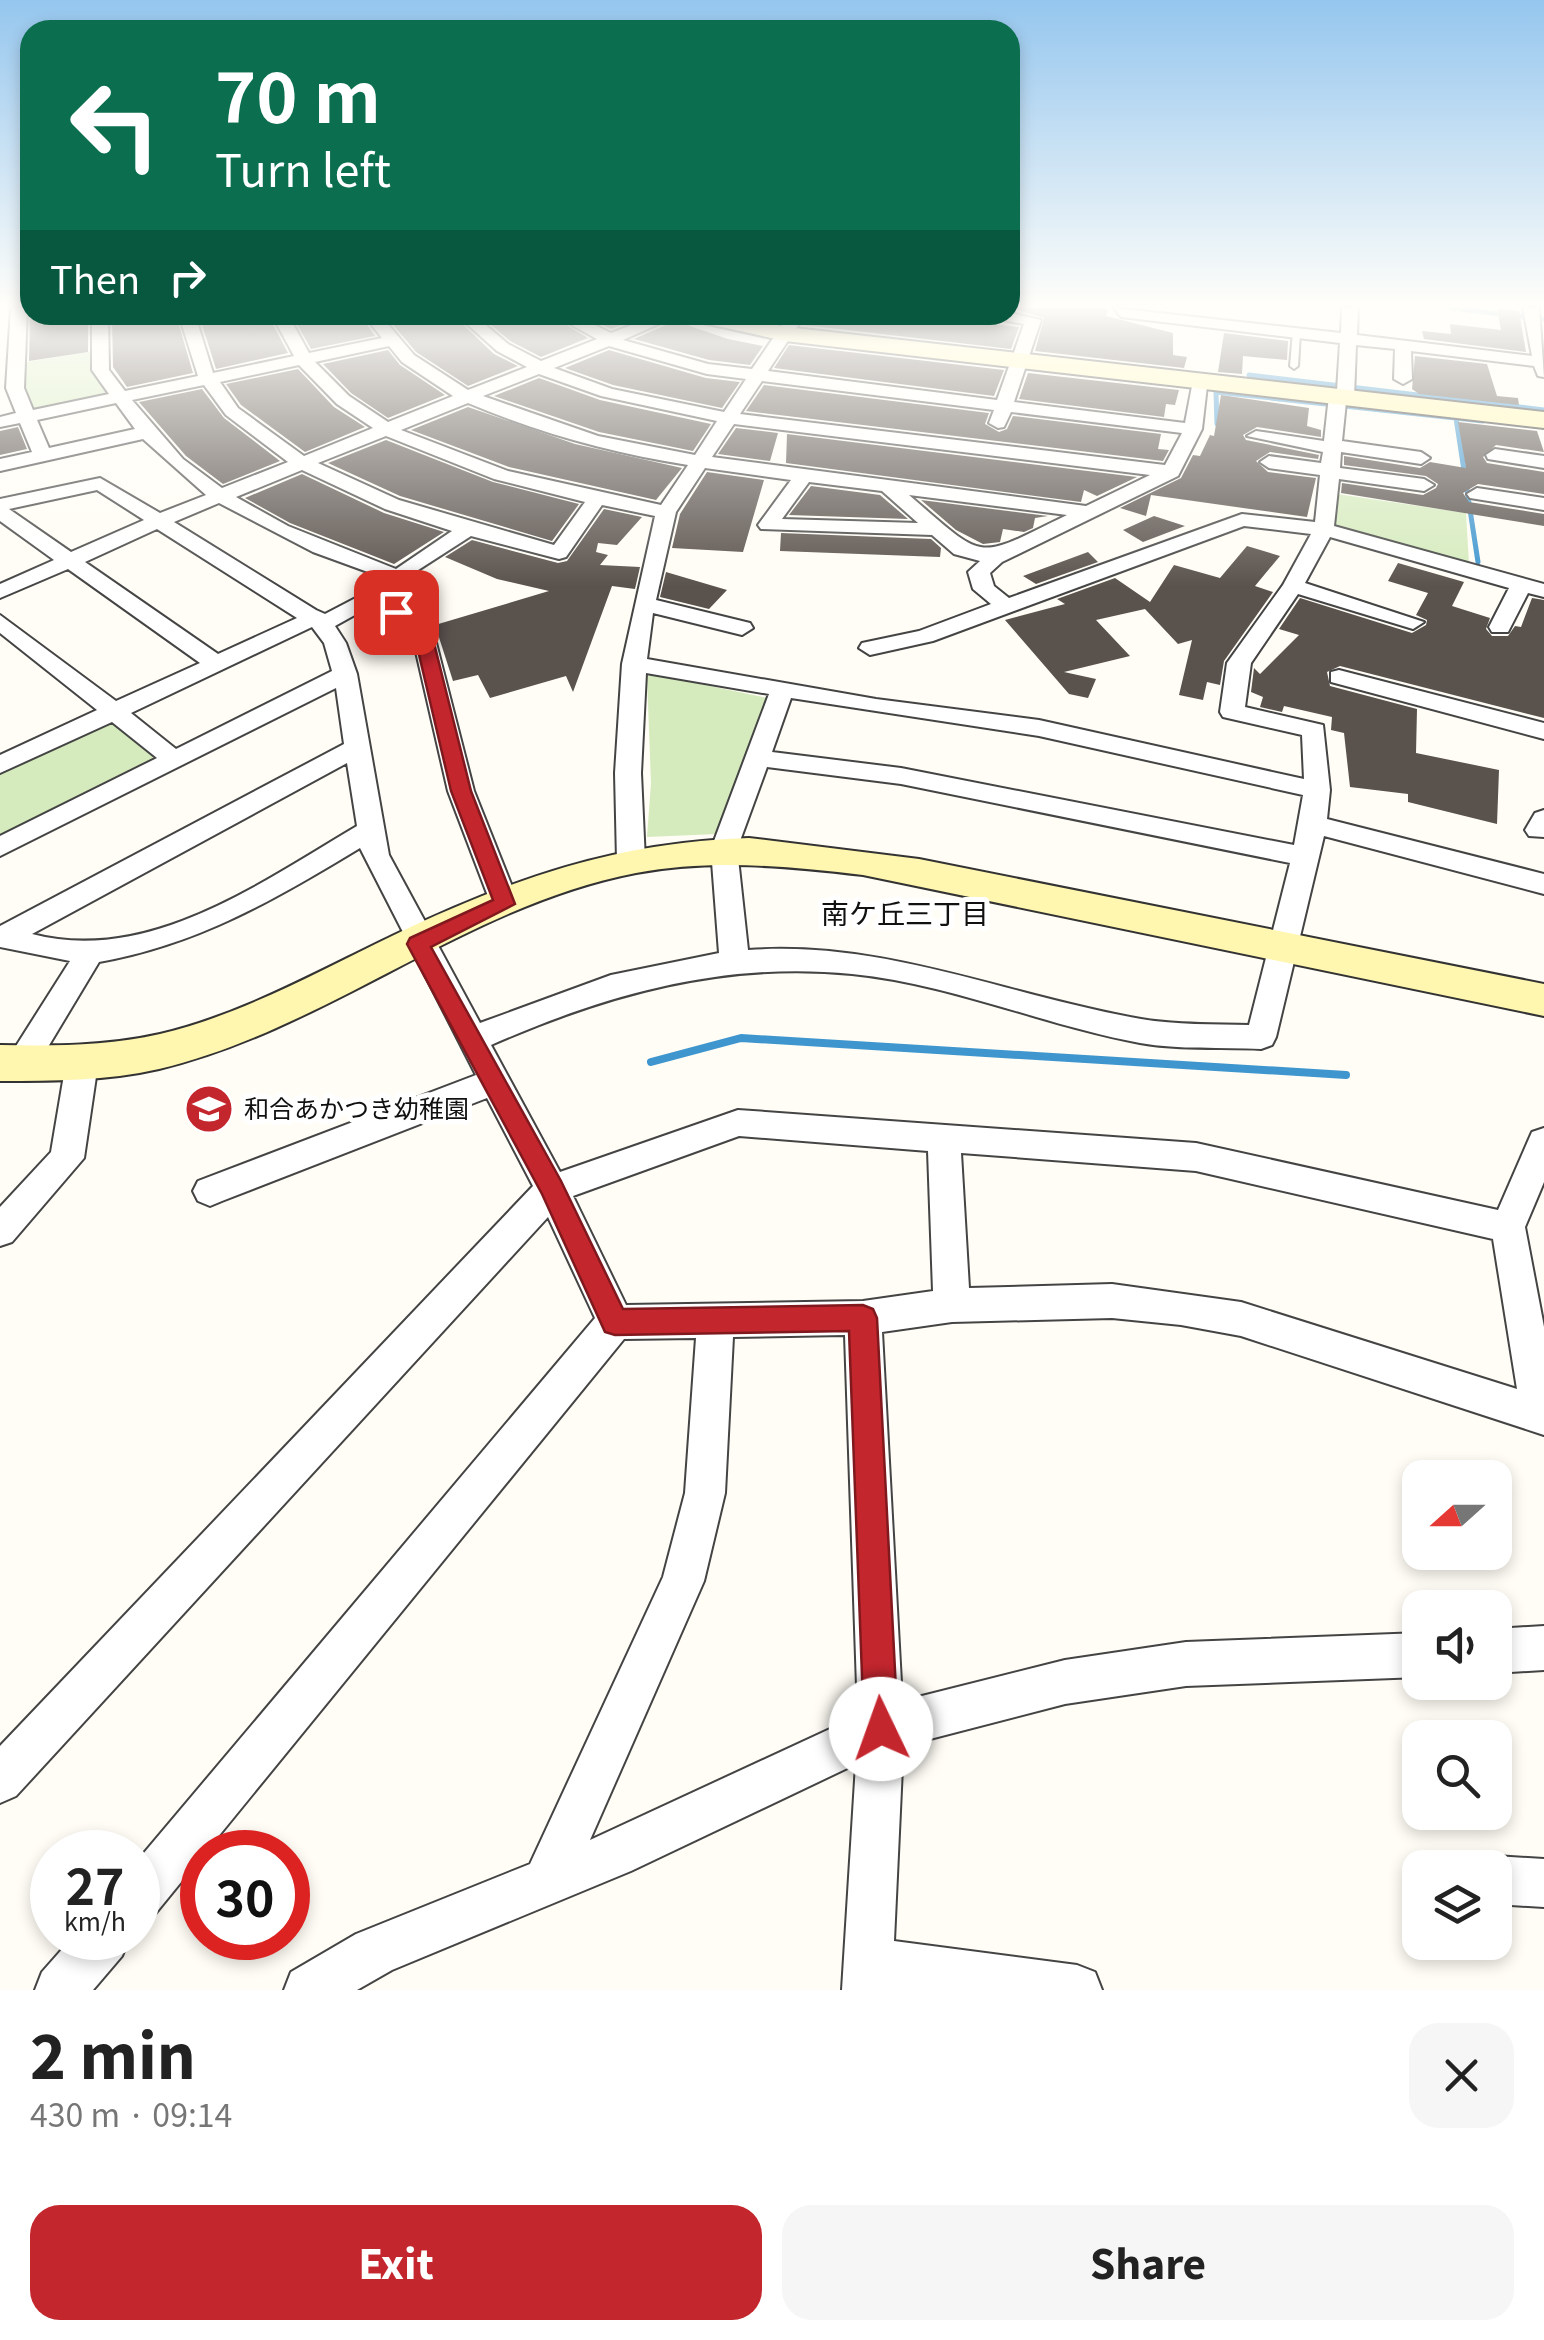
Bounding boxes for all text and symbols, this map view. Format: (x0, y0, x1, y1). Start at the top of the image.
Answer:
text: 70 m (215, 42, 381, 143)
icon: left (50, 60, 180, 190)
text: Turn left (215, 135, 391, 200)
text: Then (50, 250, 140, 305)
icon: right (160, 250, 215, 305)
pin (354, 570, 439, 655)
icon: arrive (369, 585, 424, 640)
district label: 南ケ丘三丁目 (821, 892, 989, 932)
school or university icon: 和合あかつき幼稚園 (183, 1083, 235, 1135)
place label: 和合あかつき幼稚園 (244, 1089, 469, 1125)
north arrow (1402, 1460, 1512, 1570)
map controls (1402, 1460, 1512, 1960)
button: sound (1402, 1590, 1512, 1700)
position arrow (829, 1677, 933, 1781)
button: search (1402, 1720, 1512, 1830)
speed limit sign: 30 (180, 1830, 310, 1960)
text: 27 (66, 1847, 125, 1919)
button: layers (1402, 1850, 1512, 1960)
text: km/h (64, 1902, 126, 1938)
text: 2 min (30, 2009, 196, 2096)
button: close (1409, 2023, 1514, 2128)
text: 430 m · 09:14 (30, 2090, 232, 2136)
button: Exit (30, 2205, 762, 2320)
button: Share (782, 2205, 1514, 2320)

